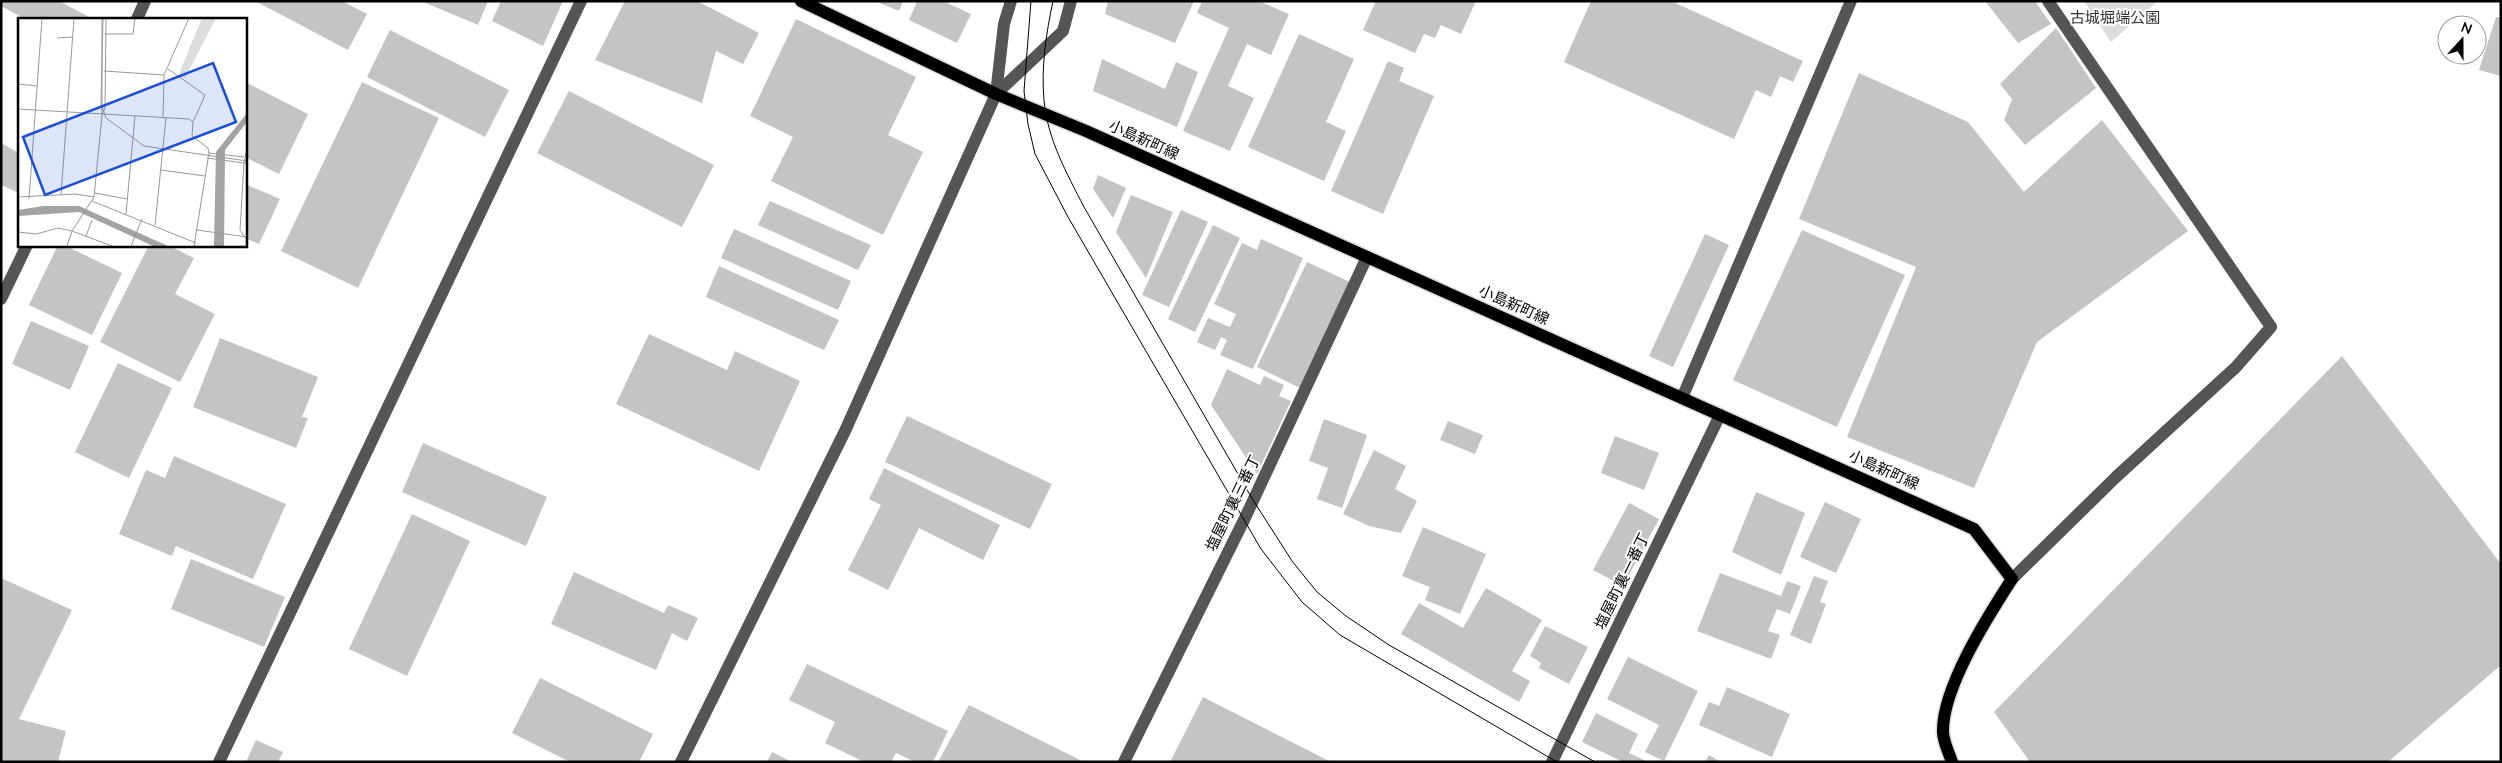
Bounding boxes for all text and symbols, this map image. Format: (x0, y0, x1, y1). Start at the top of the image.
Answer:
park label: 古城堀端公園 (2070, 8, 2160, 28)
north arrow (2437, 15, 2487, 65)
inset map (18, 18, 246, 246)
text: N (2458, 18, 2475, 39)
street label: 小島新町線 (1106, 116, 1182, 164)
street label: 小島新町線 (1476, 281, 1552, 329)
street label: 小島新町線 (1846, 446, 1922, 494)
street label: 塩屋町裏三番丁 (1201, 451, 1265, 555)
street label: 塩屋町裏一番丁 (1590, 529, 1654, 633)

